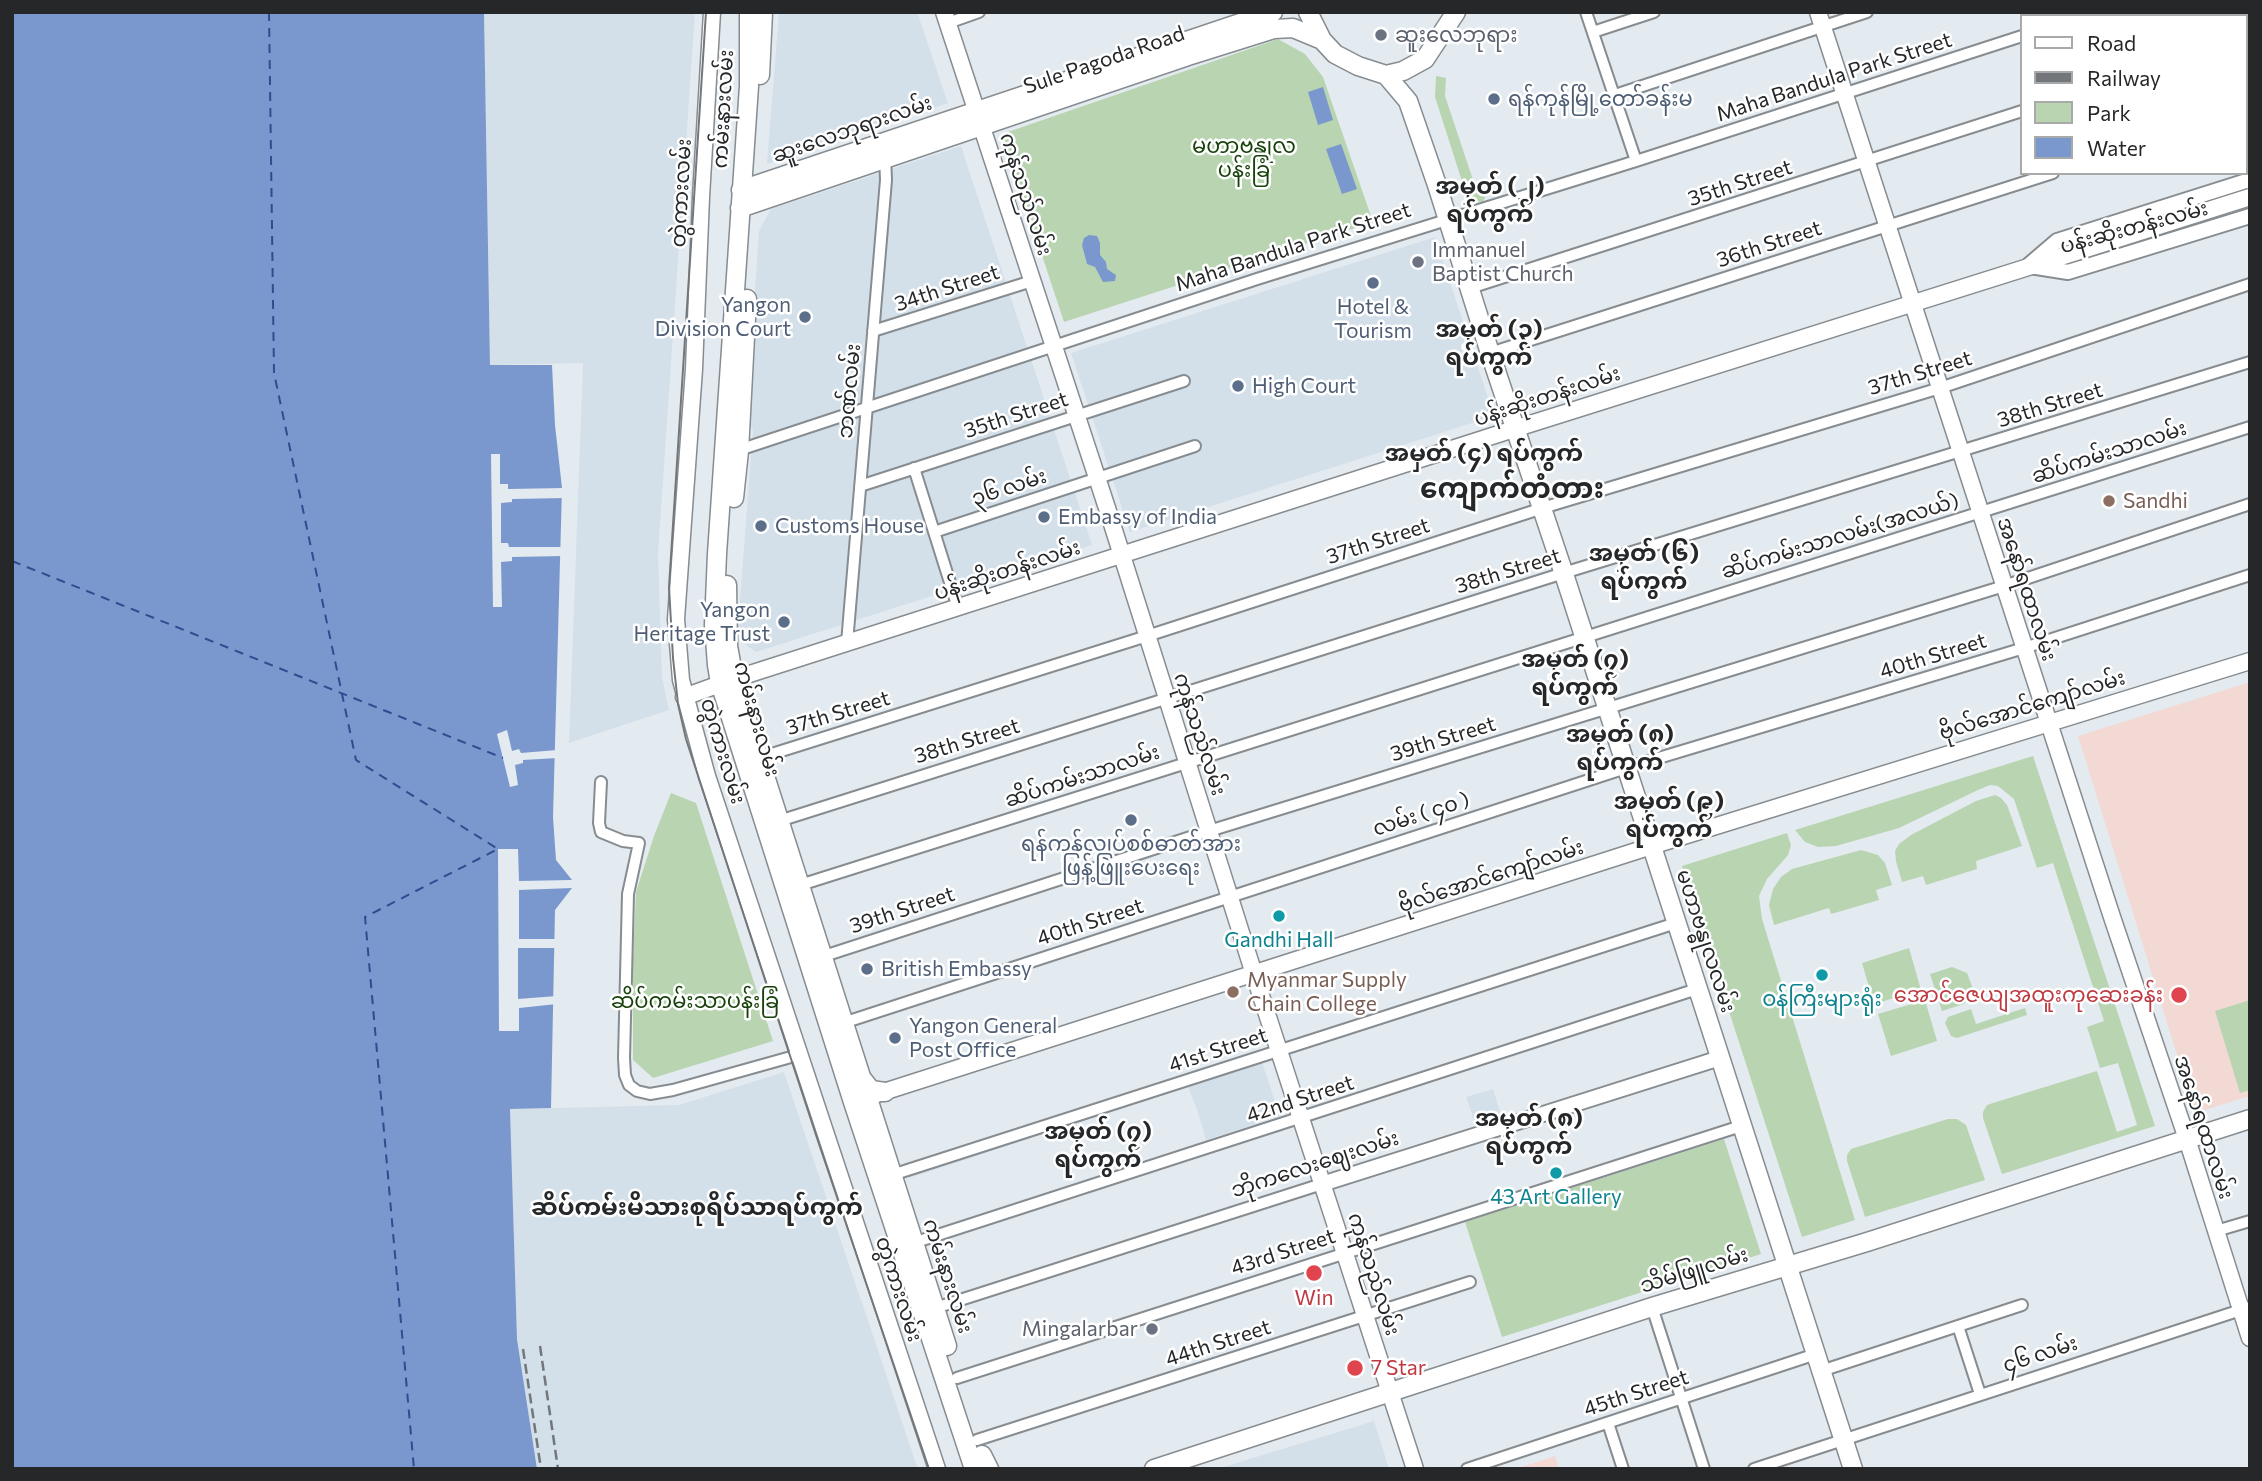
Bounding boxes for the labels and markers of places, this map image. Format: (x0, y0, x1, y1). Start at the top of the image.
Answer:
place label: ဆူးလေဘုရား (1395, 22, 1517, 48)
marker: ဆူးလေဘုရား (1373, 27, 1389, 43)
place label: ရန်ကုန်မြို့တော်ခန်းမ (1508, 86, 1693, 112)
marker: ရန်ကုန်မြို့တော်ခန်းမ (1486, 91, 1502, 107)
place label: Immanuel Baptist Church (1432, 237, 1574, 287)
marker: Immanuel Baptist Church (1410, 254, 1426, 270)
marker: Hotel & Tourism (1365, 275, 1381, 291)
place label: Yangon Division Court (655, 292, 791, 342)
place label: Hotel & Tourism (1334, 294, 1412, 344)
marker: Yangon Division Court (797, 309, 813, 325)
place label: High Court (1252, 373, 1356, 399)
marker: High Court (1230, 378, 1246, 394)
place label: Sandhi (2123, 488, 2188, 514)
marker: Sandhi (2101, 493, 2117, 509)
place label: Embassy of India (1058, 504, 1217, 530)
marker: Embassy of India (1036, 509, 1052, 525)
place label: Customs House (775, 513, 924, 539)
marker: Customs House (753, 518, 769, 534)
place label: Yangon Heritage Trust (634, 597, 770, 647)
marker: Yangon Heritage Trust (776, 614, 792, 630)
marker: ရန်ကုန်လျှပ်စစ်ဓာတ်အား ဖြန့်ဖြူးပေးရေး (1123, 812, 1139, 828)
place label: ရန်ကုန်လျှပ်စစ်ဓာတ်အား ဖြန့်ဖြူးပေးရေး (1021, 831, 1241, 881)
marker: Gandhi Hall (1271, 908, 1287, 924)
place label: Gandhi Hall (1224, 927, 1334, 953)
place label: British Embassy (881, 956, 1032, 982)
marker: British Embassy (859, 961, 875, 977)
place label: Myanmar Supply Chain College (1247, 967, 1407, 1017)
marker: ဝန်ကြီးများရုံး (1814, 967, 1830, 983)
place label: အောင်ဇေယျအထူးကုဆေးခန်း (1894, 982, 2163, 1008)
marker: Myanmar Supply Chain College (1225, 984, 1241, 1000)
marker: အောင်ဇေယျအထူးကုဆေးခန်း (2169, 985, 2189, 1005)
place label: ဝန်ကြီးများရုံး (1762, 986, 1882, 1012)
place label: Yangon General Post Office (909, 1013, 1057, 1063)
marker: Yangon General Post Office (887, 1030, 903, 1046)
marker: 43 Art Gallery (1548, 1165, 1564, 1181)
place label: 43 Art Gallery (1490, 1184, 1622, 1210)
marker: Win (1304, 1263, 1324, 1283)
place label: Win (1295, 1285, 1333, 1311)
place label: Mingalarbar (1022, 1316, 1138, 1342)
marker: Mingalarbar (1144, 1321, 1160, 1337)
place label: 7 Star (1371, 1355, 1426, 1381)
marker: 7 Star (1345, 1358, 1365, 1378)

